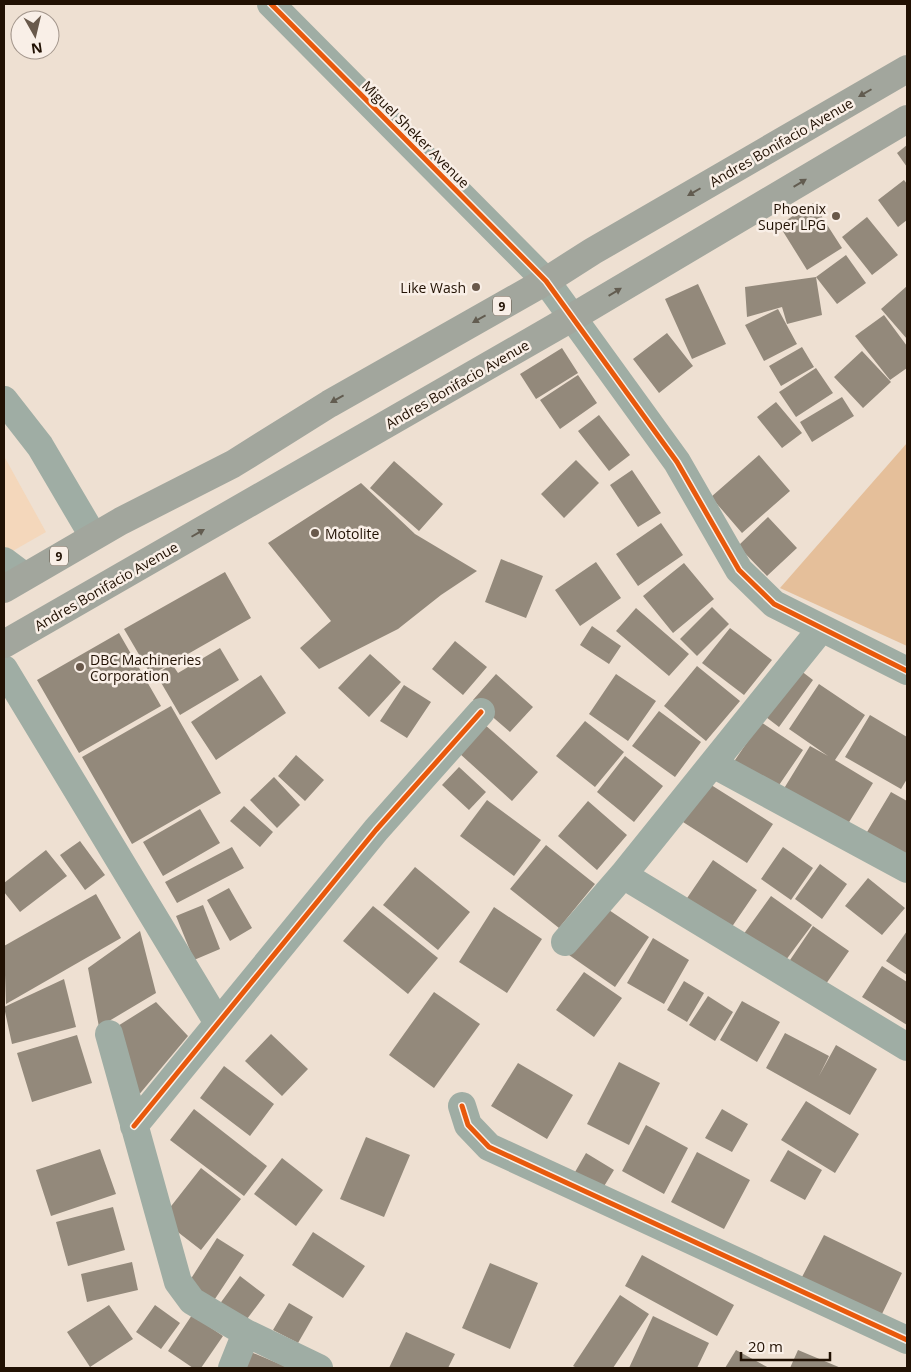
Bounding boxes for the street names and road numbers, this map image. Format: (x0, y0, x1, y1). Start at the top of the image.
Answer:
street label: Miguel Sheker Avenue (358, 76, 474, 192)
street label: Andres Bonifacio Avenue (706, 93, 856, 191)
road number: 9 (493, 296, 511, 316)
street label: Andres Bonifacio Avenue (382, 335, 532, 433)
street label: Andres Bonifacio Avenue (31, 537, 181, 635)
road number: 9 (50, 546, 68, 566)

